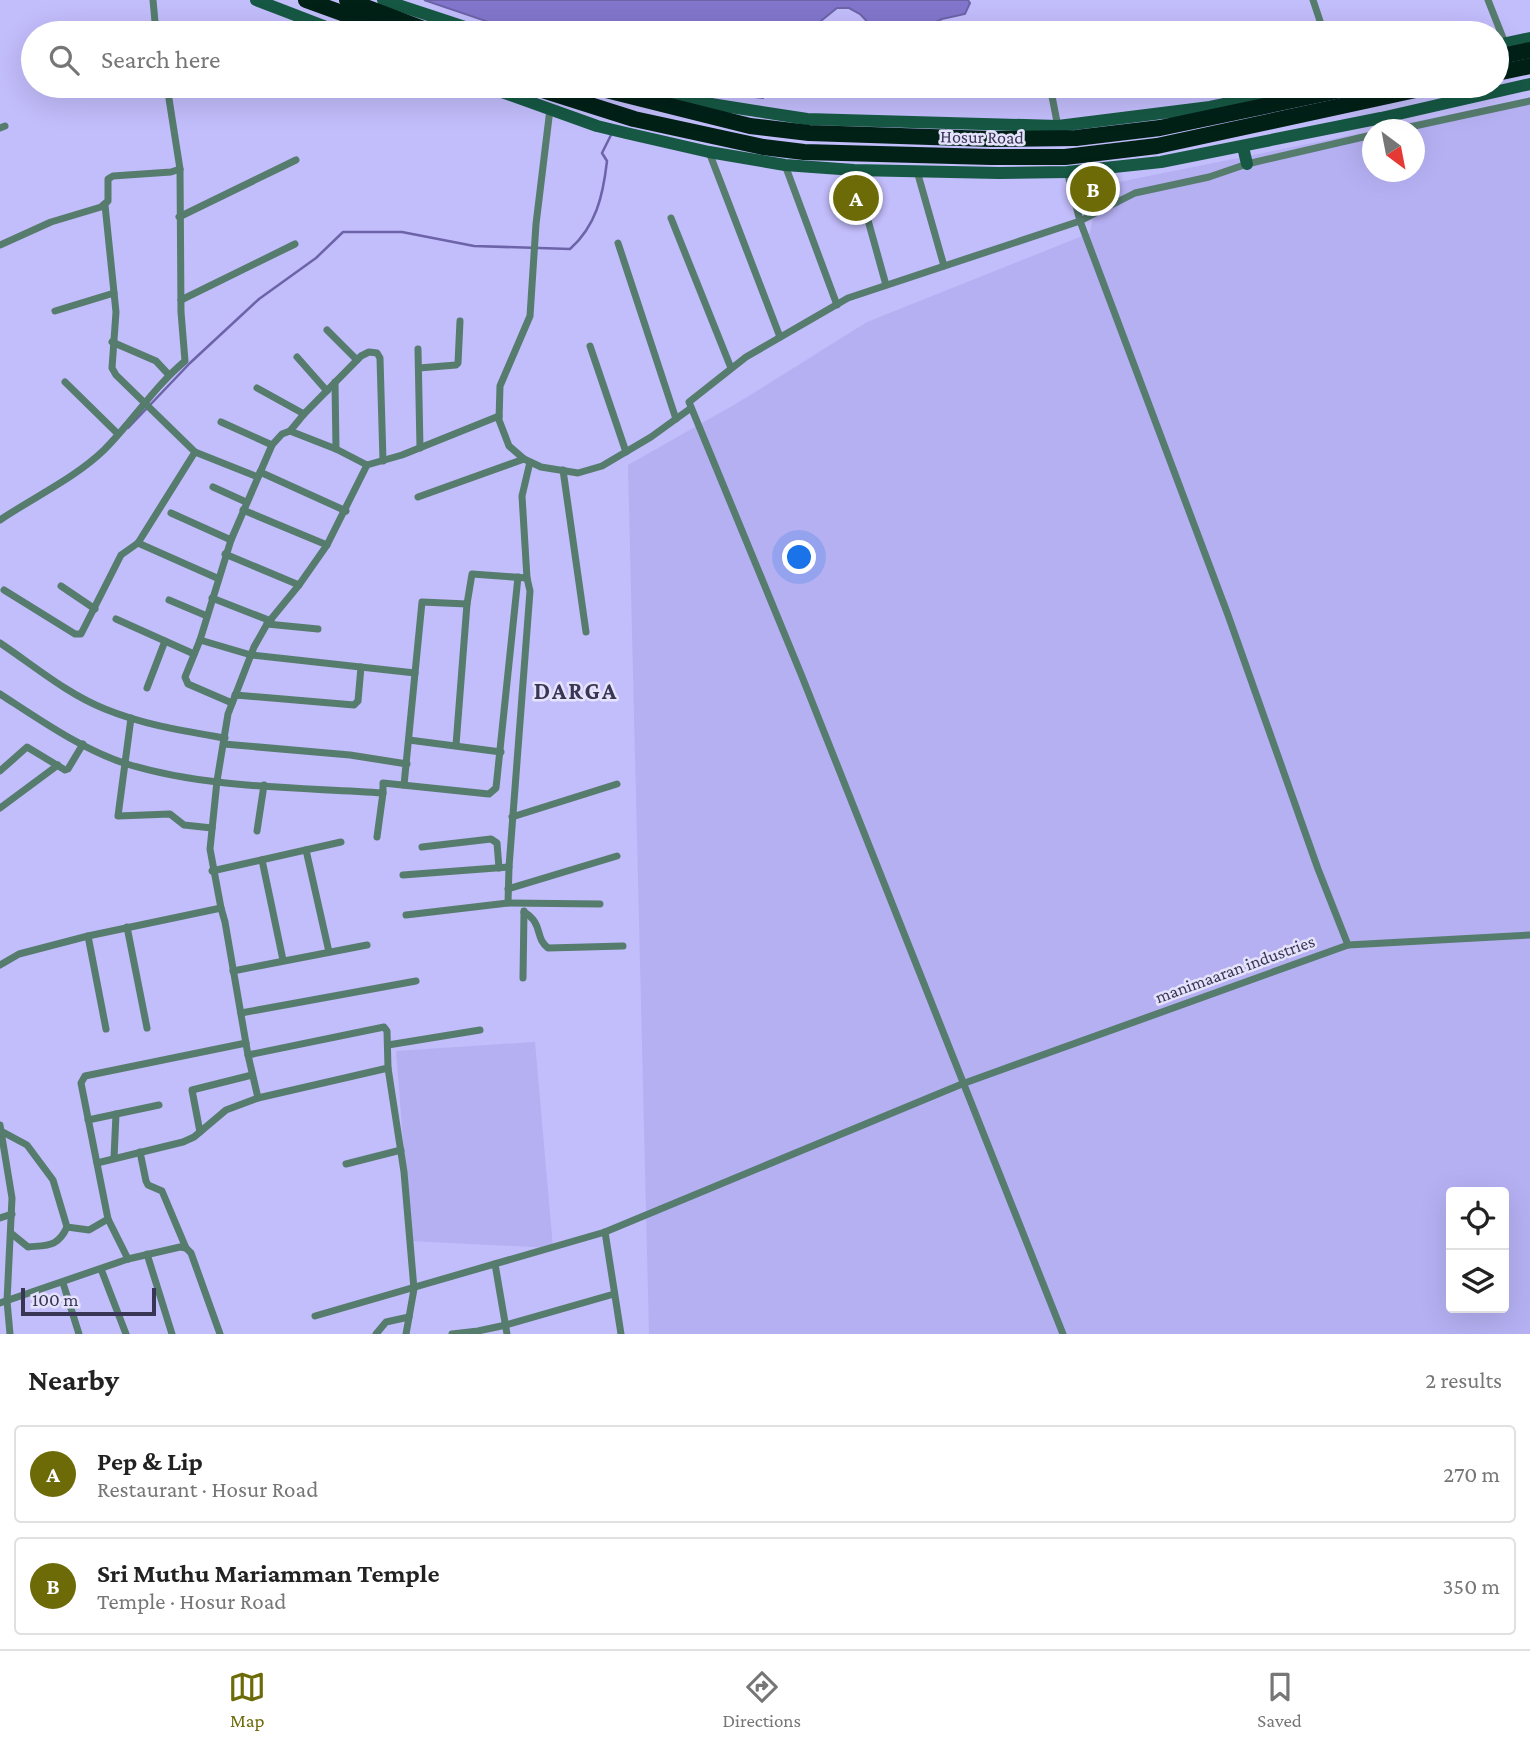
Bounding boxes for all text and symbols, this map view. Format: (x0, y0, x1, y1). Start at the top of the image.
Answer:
search box (21, 21, 1509, 98)
icon: search (45, 41, 83, 79)
text: Search here (101, 45, 220, 74)
north arrow (1362, 119, 1425, 182)
street label: Hosur Road (940, 126, 1025, 148)
pin: B (1070, 163, 1116, 215)
pin: A (833, 172, 879, 224)
your location (782, 540, 816, 574)
district label: DARGA (534, 677, 618, 704)
street label: manimaaran industries (1153, 931, 1317, 1007)
map controls (1446, 1187, 1509, 1313)
button: locate (1446, 1187, 1509, 1250)
button: layers (1446, 1250, 1509, 1313)
scale bar (21, 1285, 156, 1317)
text: 100 m (32, 1289, 79, 1310)
text: Nearby (28, 1363, 119, 1396)
text: 2 results (1425, 1367, 1502, 1393)
text: Pep & Lip (97, 1447, 203, 1476)
text: A (46, 1461, 60, 1487)
text: 270 m (1443, 1461, 1500, 1487)
text: Restaurant · Hosur Road (97, 1476, 318, 1502)
text: Sri Muthu Mariamman Temple (97, 1559, 440, 1588)
text: B (46, 1573, 60, 1599)
text: 350 m (1442, 1573, 1500, 1599)
text: Temple · Hosur Road (97, 1588, 286, 1614)
tab: Map (228, 1668, 266, 1731)
tab: Directions (722, 1668, 801, 1731)
tab: Saved (1257, 1668, 1302, 1731)

